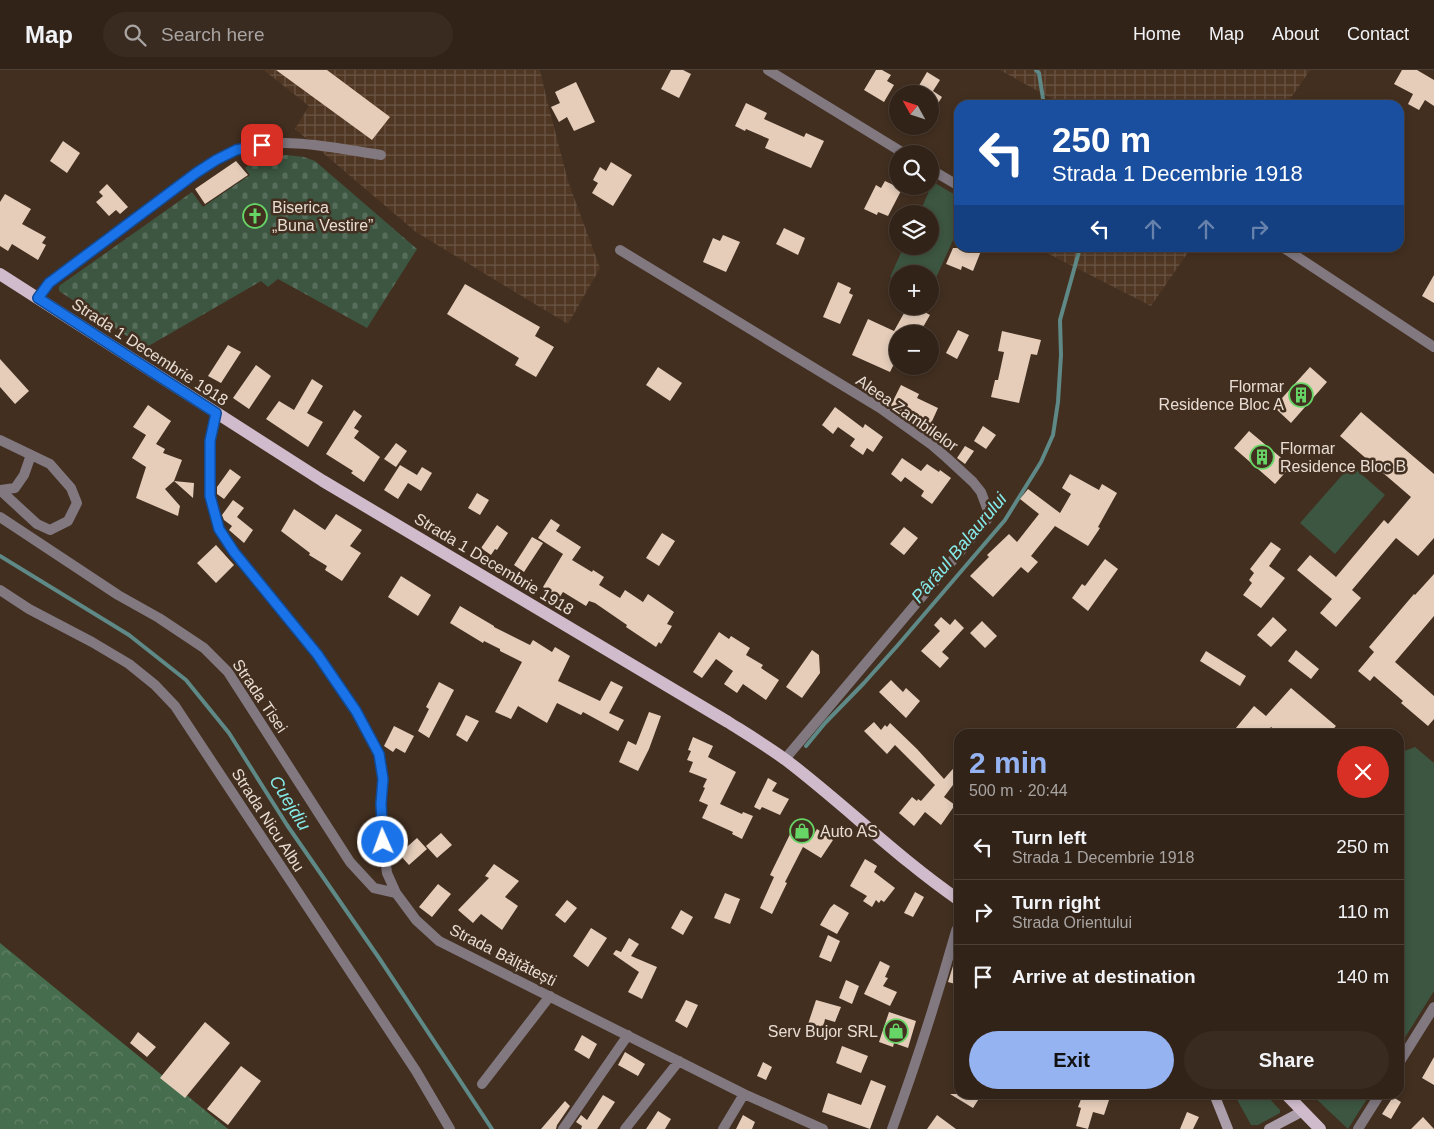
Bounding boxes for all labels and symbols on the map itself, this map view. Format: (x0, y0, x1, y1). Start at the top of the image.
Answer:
north arrow (889, 85, 939, 135)
pin (241, 124, 283, 166)
place label: Biserica „Buna Vestire” (272, 199, 373, 234)
church icon: Biserica „Buna Vestire” (242, 203, 268, 229)
street label: Strada 1 Decembrie 1918 (69, 295, 231, 409)
street label: Aleea Zambilelor (853, 372, 962, 455)
place label: Flormar Residence Bloc A (1159, 378, 1285, 413)
building icon: Flormar Residence Bloc A (1288, 382, 1314, 408)
place label: Flormar Residence Bloc B (1280, 440, 1406, 475)
building icon: Flormar Residence Bloc B (1249, 444, 1275, 470)
water label: Pârâul Balaurului (907, 488, 1011, 607)
street label: Strada 1 Decembrie 1918 (411, 510, 577, 618)
street label: Strada Tisei (229, 656, 291, 736)
street label: Strada Nicu Albu (228, 765, 308, 875)
water label: Cuejdiu (265, 772, 315, 834)
position arrow (356, 815, 408, 867)
shop icon: Auto AS (789, 818, 815, 844)
place label: Auto AS (820, 823, 878, 840)
street label: Strada Bălțătești (447, 921, 559, 989)
shop icon: Serv Bujor SRL (883, 1018, 909, 1044)
place label: Serv Bujor SRL (768, 1023, 878, 1040)

